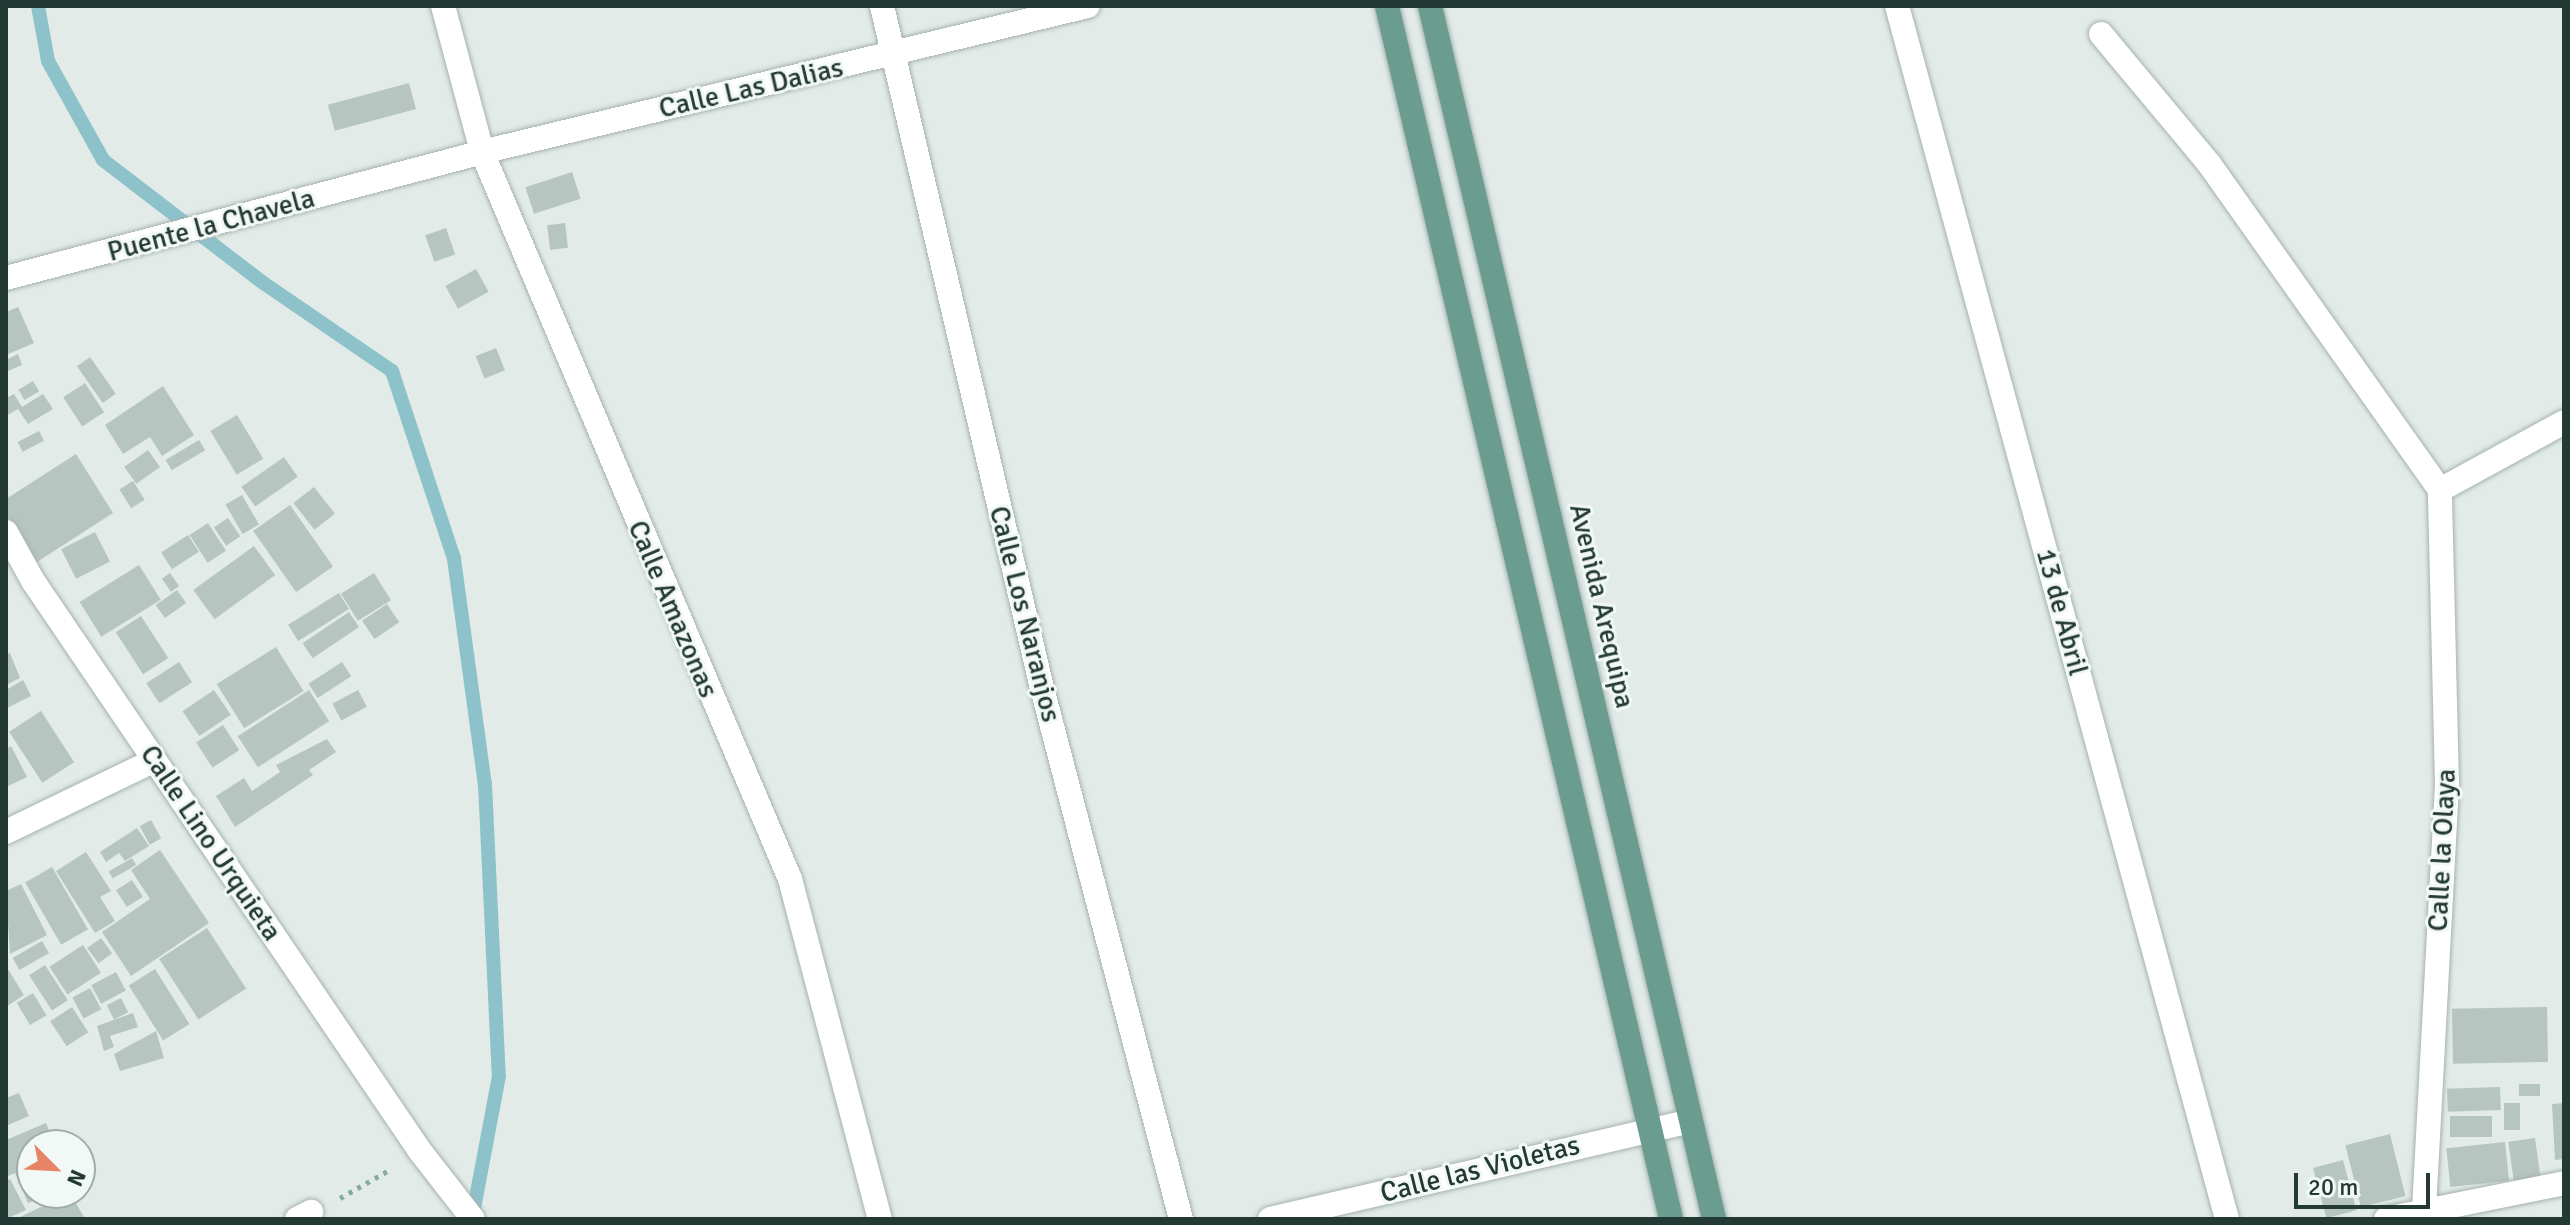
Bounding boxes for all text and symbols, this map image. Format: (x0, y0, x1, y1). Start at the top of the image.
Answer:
street label: Calle Las Dalias (656, 50, 846, 126)
street label: Puente la Chavela (104, 181, 318, 269)
street label: Avenida Arequipa (1562, 501, 1642, 711)
street label: Calle Los Naranjos (982, 503, 1068, 725)
street label: Calle Amazonas (621, 515, 725, 703)
street label: 13 de Abril (2029, 545, 2095, 679)
street label: Calle Lino Urquieta (133, 739, 289, 947)
street label: Calle la Olaya (2421, 768, 2463, 932)
street label: Calle las Violetas (1377, 1128, 1583, 1210)
north arrow (16, 1129, 96, 1209)
scale bar (2298, 1157, 2434, 1207)
text: N (61, 1166, 92, 1191)
text: 20 m (2308, 1172, 2358, 1202)

